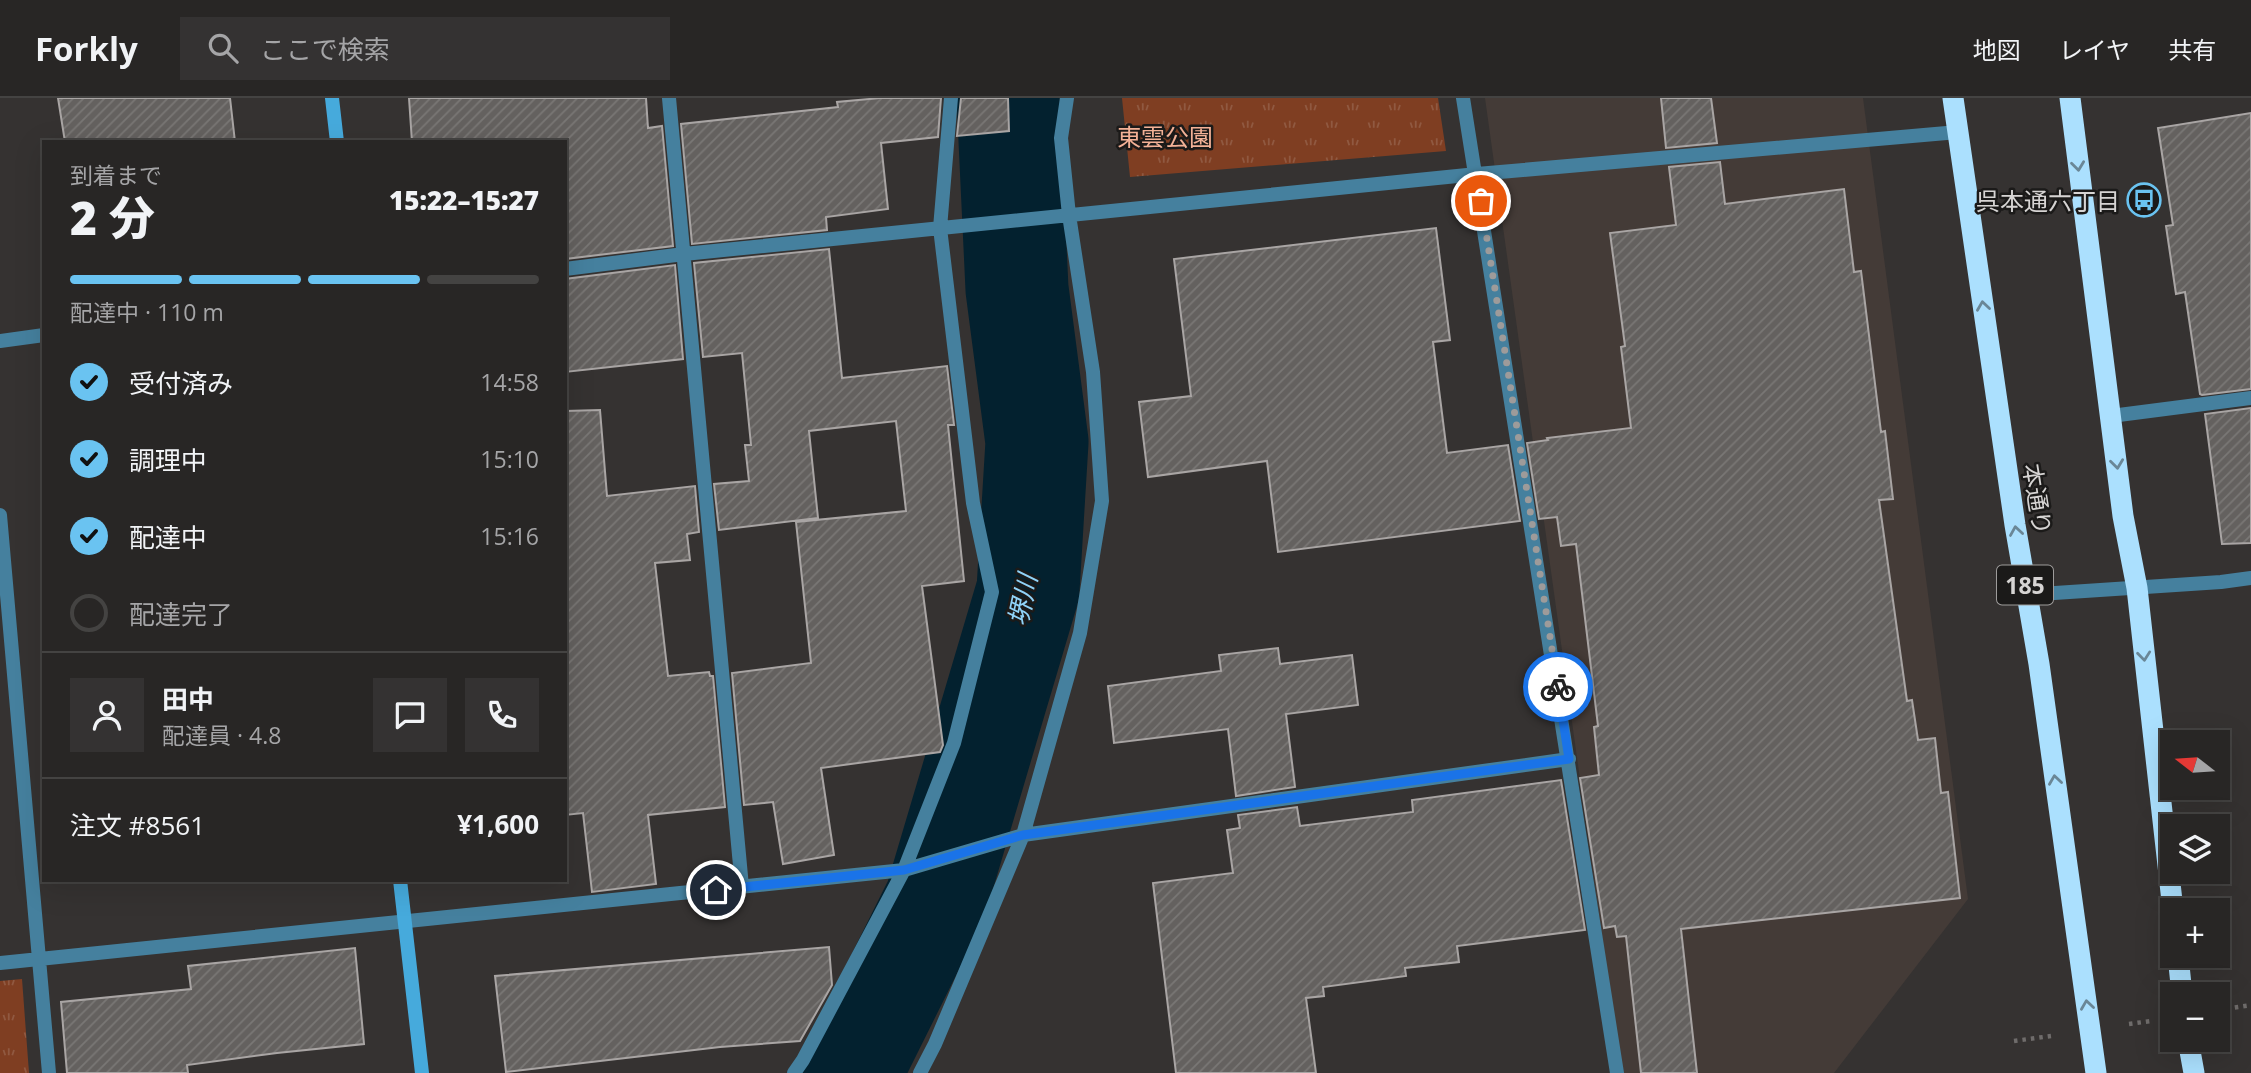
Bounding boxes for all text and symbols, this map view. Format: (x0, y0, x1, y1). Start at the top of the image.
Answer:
search box (180, 17, 670, 80)
text: Forkly (35, 26, 138, 71)
icon: search (204, 29, 242, 67)
text: ここで検索 (260, 31, 390, 67)
text: 地図 (1973, 33, 2021, 66)
text: レイヤ (2059, 33, 2130, 66)
text: 共有 (2168, 33, 2216, 66)
park label: 東雲公園 (1117, 120, 1213, 153)
text: 到着まで (70, 159, 162, 191)
one-way arrow (2071, 160, 2086, 172)
pin (1451, 171, 1511, 231)
bus stop icon: 呉本通六丁目 (2125, 181, 2163, 219)
text: 15:22–15:27 (389, 182, 539, 218)
icon: bag (1462, 182, 1500, 220)
place label: 呉本通六丁目 (1976, 184, 2120, 217)
text: 2 分 (70, 186, 155, 248)
text: 配達中 · 110 m (70, 296, 224, 328)
one-way arrow (1976, 300, 1991, 312)
icon: check (70, 363, 108, 401)
text: 受付済み (129, 365, 233, 401)
text: 14:58 (480, 366, 539, 398)
icon: check (70, 440, 108, 478)
text: 調理中 (129, 442, 207, 478)
text: 15:10 (480, 443, 539, 475)
one-way arrow (2109, 458, 2124, 470)
street label: 本通り (2016, 461, 2060, 537)
icon: check (70, 517, 108, 555)
text: 配達中 (129, 519, 207, 555)
text: 15:16 (480, 520, 539, 552)
one-way arrow (2009, 525, 2024, 537)
road number: 185 (1997, 565, 2053, 604)
water label: 堺川 (999, 568, 1046, 629)
text: 配達完了 (129, 596, 233, 632)
one-way arrow (2137, 650, 2152, 662)
courier (1523, 652, 1593, 722)
icon: bike (1539, 668, 1577, 706)
button: person (70, 678, 144, 752)
button: chat (373, 678, 447, 752)
button: phone (465, 678, 539, 752)
text: 田中 (162, 681, 214, 717)
text: 配達員 · 4.8 (162, 719, 281, 751)
north arrow (2160, 730, 2230, 800)
map controls (2160, 730, 2230, 1052)
one-way arrow (2048, 774, 2063, 786)
text: ¥1,600 (457, 806, 539, 842)
text: 注文 #8561 (70, 807, 205, 843)
button: layers (2160, 814, 2230, 884)
pin (686, 860, 746, 920)
icon: home (697, 871, 735, 909)
button: + (2160, 898, 2230, 968)
button: − (2160, 982, 2230, 1052)
one-way arrow (2080, 999, 2095, 1011)

